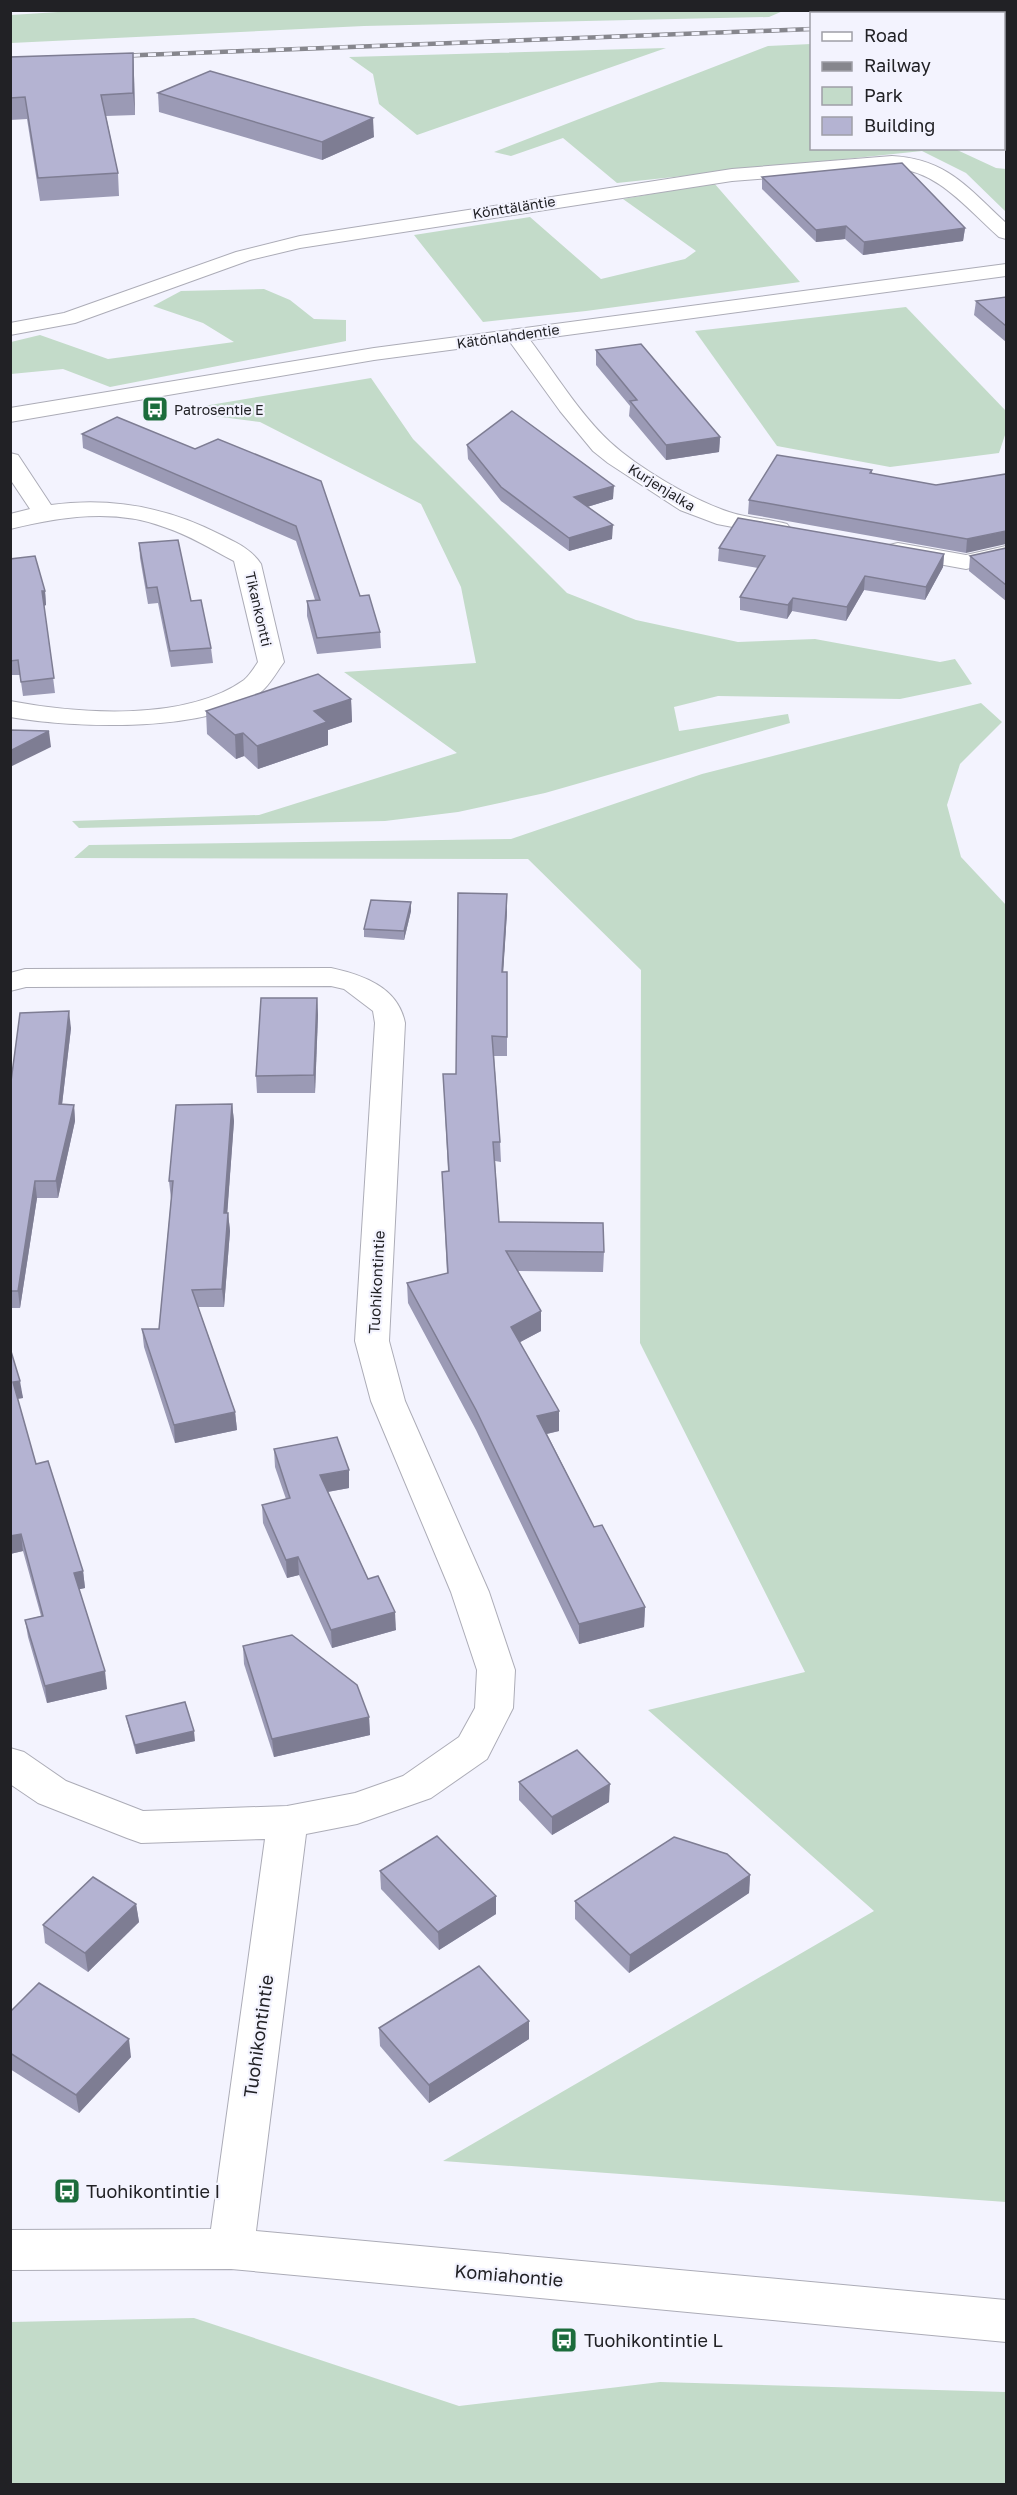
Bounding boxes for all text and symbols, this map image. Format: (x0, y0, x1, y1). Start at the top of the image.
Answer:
legend (810, 12, 1005, 150)
text: Road (864, 24, 908, 46)
text: Railway (864, 54, 931, 76)
text: Park (864, 84, 903, 106)
text: Building (864, 114, 935, 136)
street label: Könttäläntie (471, 192, 557, 222)
street label: Kätönlahdentie (456, 320, 560, 352)
bus stop icon: Patrosentie E (140, 394, 170, 424)
place label: Patrosentie E (174, 401, 264, 418)
street label: Kurjenjalka (625, 460, 699, 514)
street label: Tikankontti (242, 570, 276, 648)
street label: Tuohikontintie (364, 1230, 388, 1334)
street label: Tuohikontintie (238, 1973, 278, 2099)
bus stop icon: Tuohikontintie I (52, 2176, 82, 2206)
place label: Tuohikontintie I (86, 2180, 220, 2202)
street label: Komiahontie (454, 2259, 564, 2291)
bus stop icon: Tuohikontintie L (549, 2325, 579, 2355)
place label: Tuohikontintie L (584, 2329, 723, 2351)

